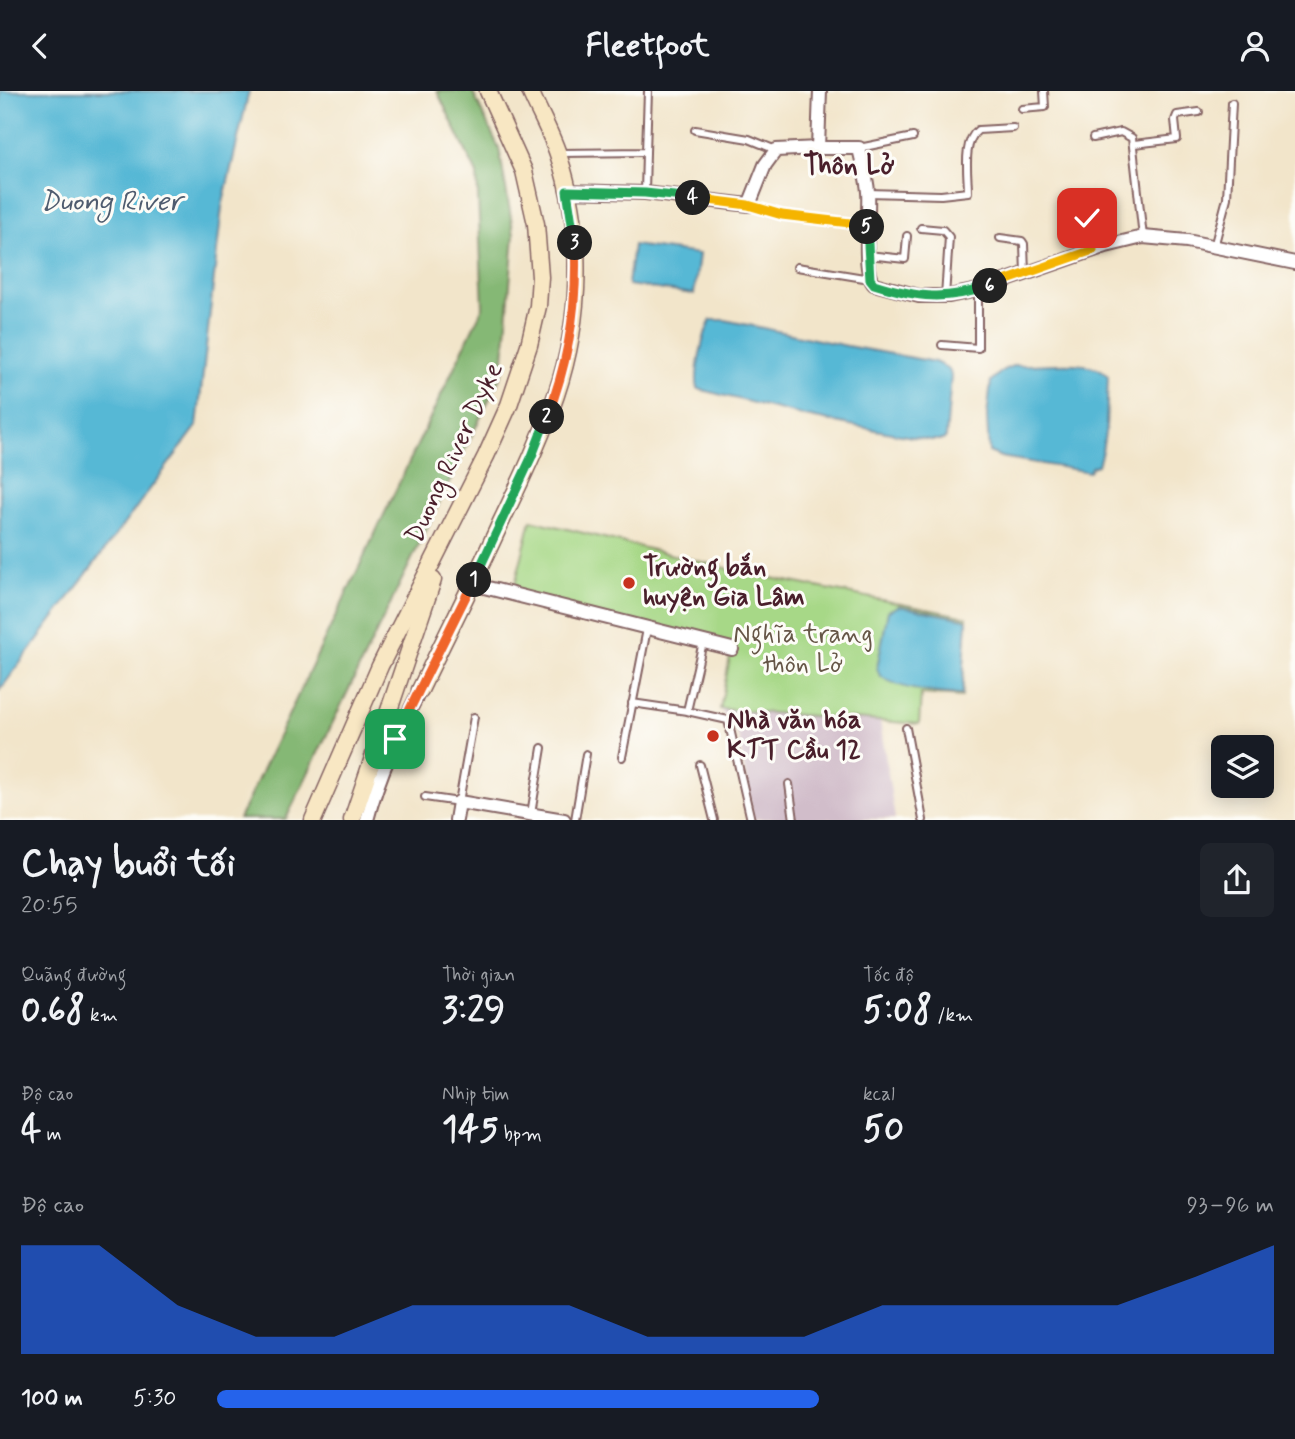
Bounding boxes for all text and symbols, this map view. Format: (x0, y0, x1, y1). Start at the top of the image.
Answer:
text: Fleetfoot (585, 25, 710, 67)
icon: back (21, 27, 59, 65)
icon: person (1236, 27, 1274, 65)
district label: Thôn Lở (803, 148, 895, 185)
pin: 4 (676, 181, 710, 215)
water label: Duong River (40, 184, 186, 223)
text: 4 (687, 185, 698, 210)
pin (1057, 188, 1117, 248)
icon: check (1068, 199, 1106, 237)
pin: 5 (850, 209, 884, 245)
text: 5 (861, 214, 872, 239)
pin: 3 (558, 225, 592, 261)
text: 3 (570, 230, 579, 255)
pin: 6 (972, 269, 1007, 303)
text: 6 (985, 273, 994, 298)
street label: Duong River Dyke (398, 357, 514, 550)
pin: 2 (530, 399, 564, 435)
text: 2 (542, 404, 551, 429)
place label: Trường bắn huyện Gia Lâm (643, 551, 805, 615)
pin: 1 (456, 563, 491, 597)
text: 1 (469, 567, 478, 592)
marker: Trường bắn huyện Gia Lâm (621, 575, 637, 591)
park label: Nghĩa trang thôn Lở (733, 618, 873, 682)
place label: Nhà văn hóa KTT Cầu 12 (727, 704, 861, 768)
pin (365, 709, 425, 769)
icon: arrive (376, 720, 414, 758)
marker: Nhà văn hóa KTT Cầu 12 (705, 728, 721, 744)
map controls (1211, 735, 1274, 798)
button: layers (1211, 735, 1274, 798)
text: Chạy buổi tối (21, 840, 235, 889)
button: share (1200, 843, 1274, 917)
text: 20:55 (21, 891, 78, 921)
text: Quãng đường (21, 963, 126, 988)
text: Thời gian (442, 963, 515, 988)
text: Tốc độ (863, 963, 914, 988)
text: 0.68 (21, 988, 85, 1034)
text: 3:29 (442, 988, 505, 1034)
text: 5:08 (863, 988, 932, 1034)
text: km (85, 1003, 118, 1028)
text: /km (932, 1003, 973, 1028)
text: Độ cao (21, 1082, 73, 1107)
text: Nhịp tim (442, 1082, 509, 1107)
text: kcal (863, 1082, 895, 1107)
text: 4 (21, 1107, 41, 1153)
text: 145 (442, 1107, 498, 1153)
text: 50 (863, 1107, 904, 1153)
text: m (41, 1122, 62, 1147)
text: bpm (498, 1122, 542, 1147)
text: Độ cao (21, 1191, 84, 1221)
text: 93–96 m (1187, 1191, 1274, 1221)
text: 100 m (21, 1384, 83, 1414)
text: 5:30 (133, 1384, 177, 1414)

